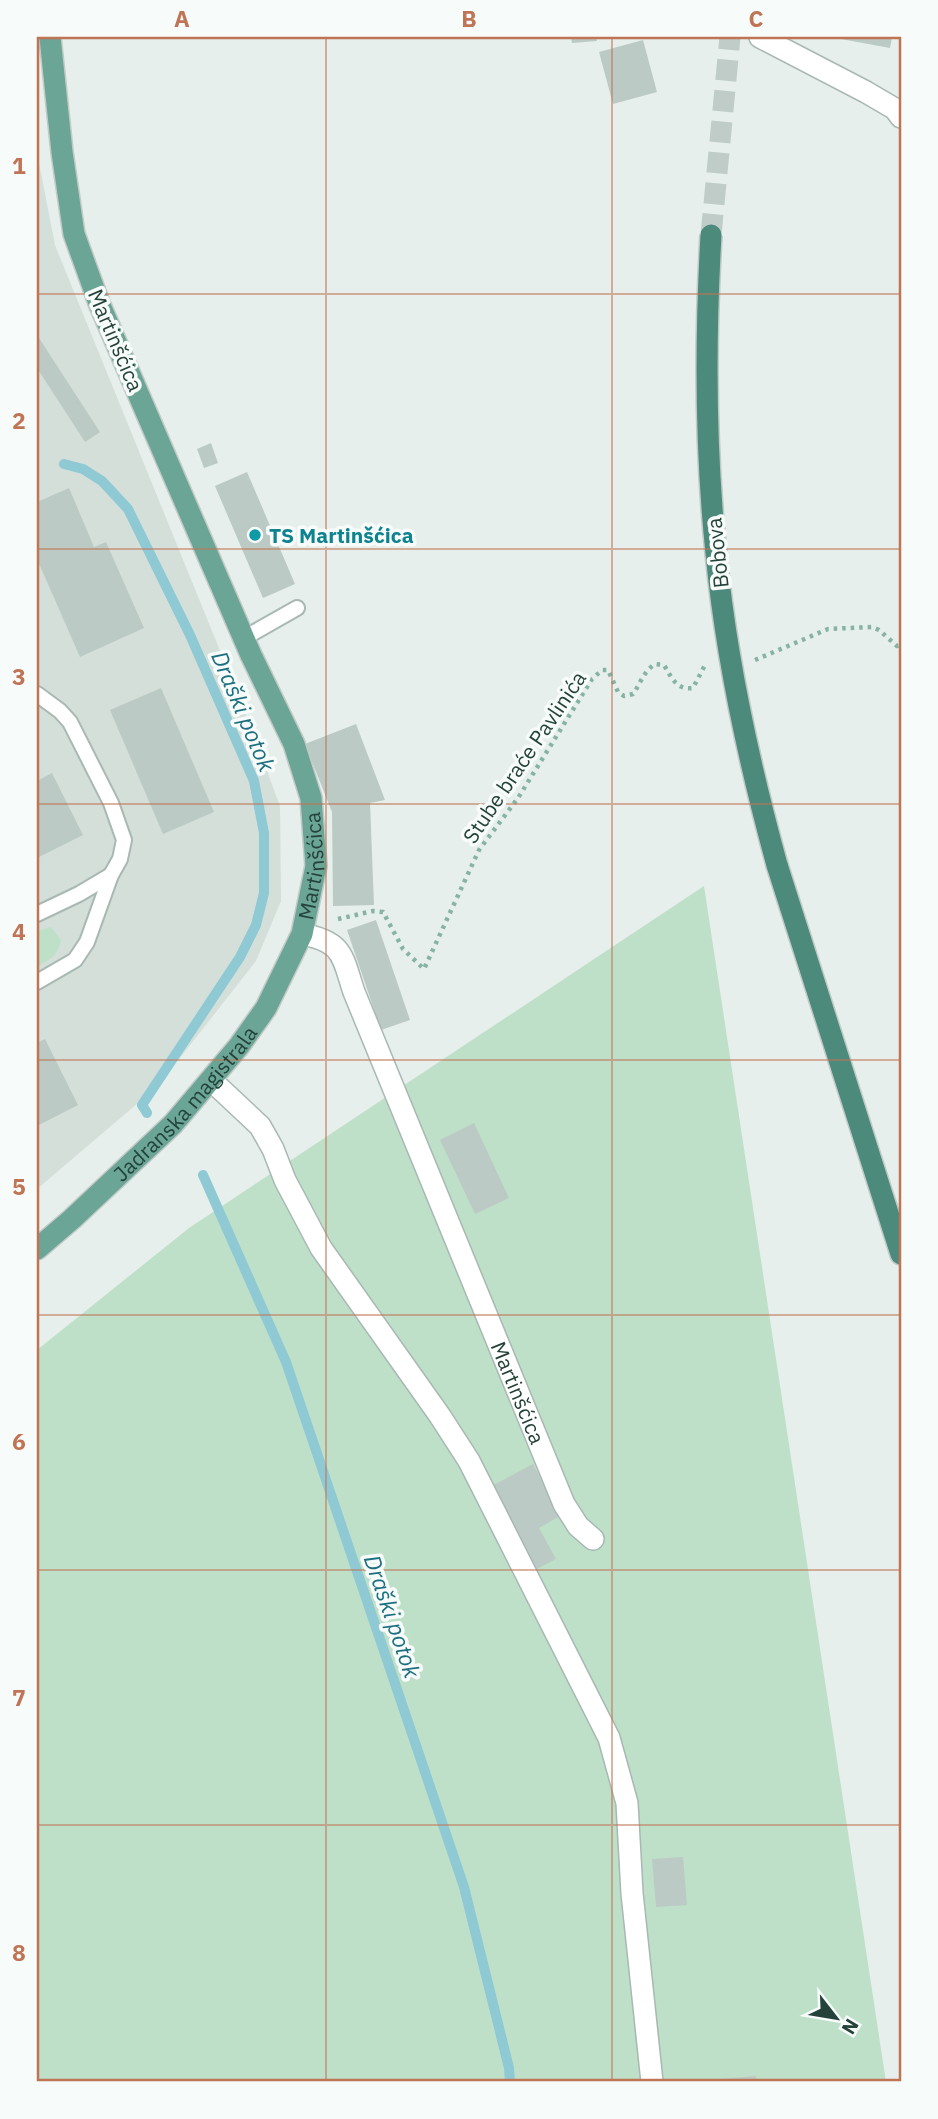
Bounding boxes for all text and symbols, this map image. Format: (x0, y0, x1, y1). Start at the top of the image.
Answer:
text: A (174, 3, 190, 33)
text: B (461, 3, 477, 33)
text: C (749, 3, 764, 33)
text: 1 (12, 150, 26, 180)
street label: Martinšćica (82, 285, 150, 395)
text: 2 (12, 405, 26, 435)
street label: Bobova (699, 516, 735, 590)
place label: TS Martinšćica (269, 521, 414, 549)
marker: TS Martinšćica (247, 527, 263, 543)
water label: Draški potok (205, 646, 283, 777)
text: 3 (12, 661, 26, 691)
street label: Stube braće Pavlinića (456, 665, 592, 849)
street label: Martinšćica (291, 811, 330, 922)
text: 4 (12, 916, 26, 946)
street label: Jadranska magistrala (107, 1020, 263, 1187)
text: 5 (12, 1171, 26, 1201)
street label: Martinšćica (485, 1337, 552, 1448)
text: 6 (12, 1426, 26, 1456)
water label: Draški potok (358, 1550, 428, 1683)
text: 7 (12, 1682, 26, 1712)
text: 8 (12, 1937, 26, 1967)
north arrow (802, 1982, 872, 2052)
text: N (837, 2015, 864, 2039)

